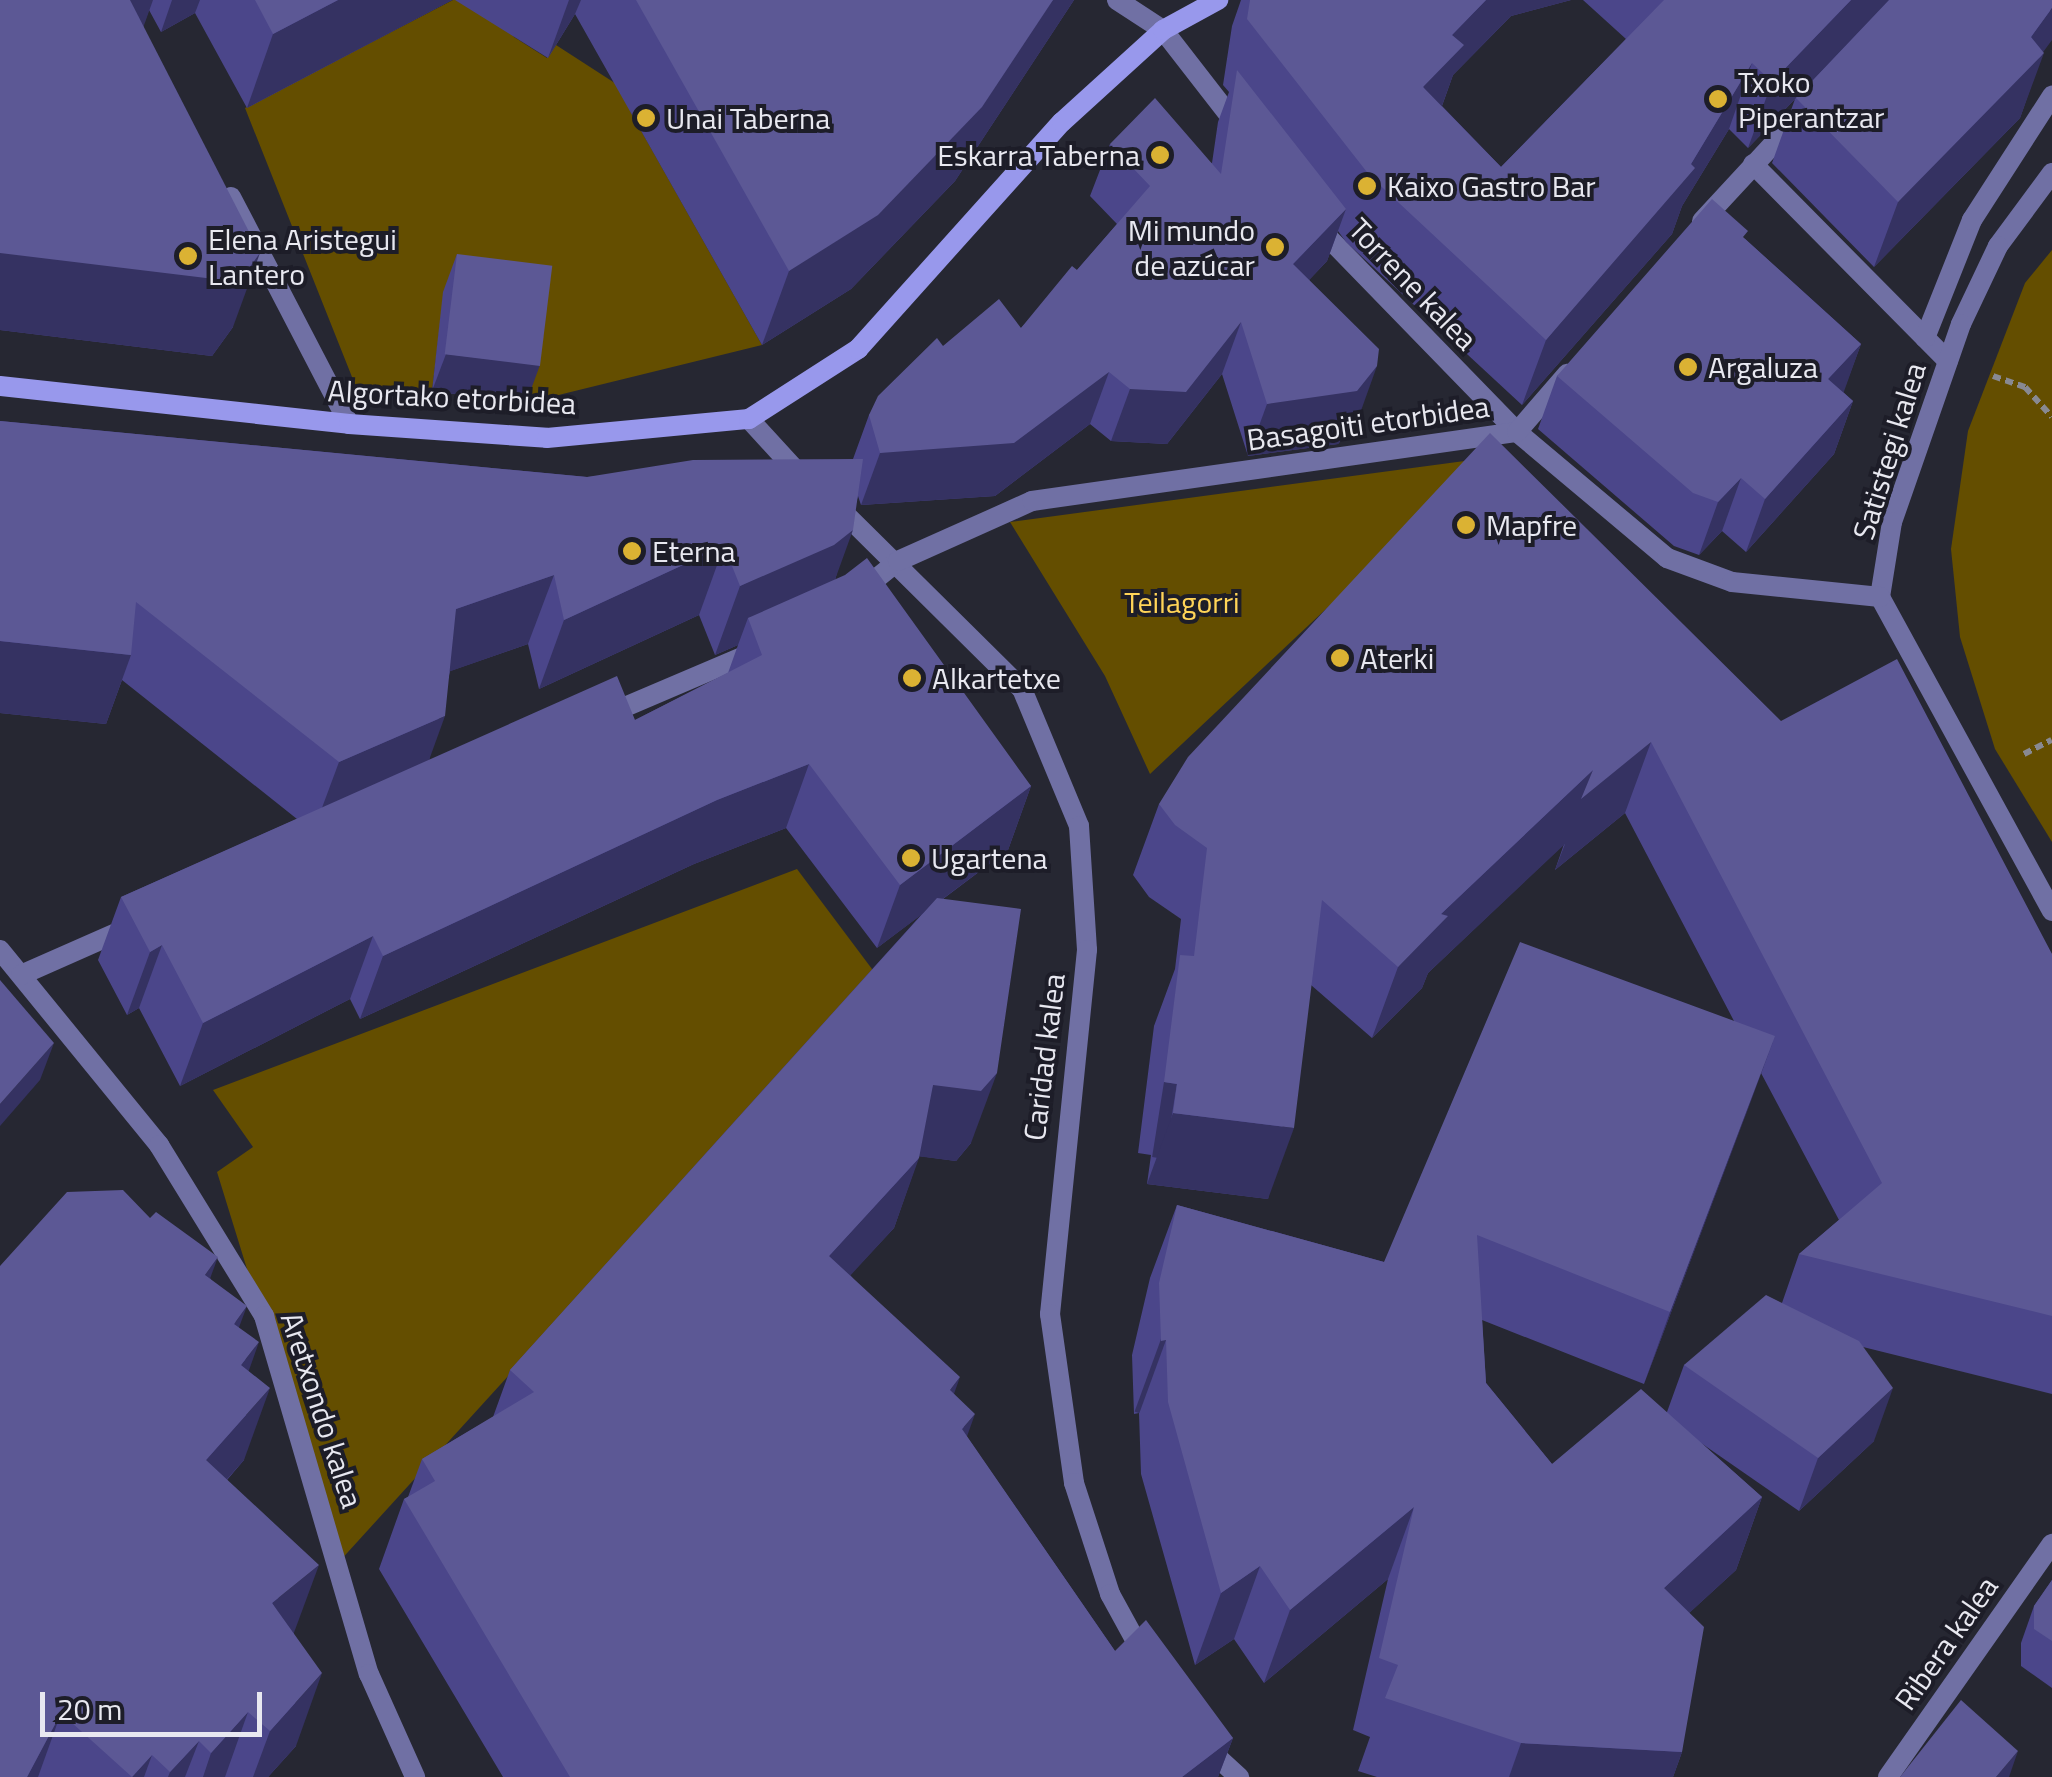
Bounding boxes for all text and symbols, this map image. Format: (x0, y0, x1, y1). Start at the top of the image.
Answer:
place label: Txoko Piperantzar (1738, 64, 1884, 134)
marker: Txoko Piperantzar (1707, 88, 1729, 110)
place label: Unai Taberna (666, 100, 830, 136)
marker: Unai Taberna (635, 107, 657, 129)
place label: Eskarra Taberna (937, 137, 1140, 173)
marker: Eskarra Taberna (1149, 144, 1171, 166)
place label: Kaixo Gastro Bar (1387, 168, 1596, 204)
marker: Kaixo Gastro Bar (1356, 175, 1378, 197)
street label: Torrene kalea (1341, 211, 1485, 357)
place label: Mi mundo de azúcar (1128, 212, 1255, 282)
place label: Elena Aristegui Lantero (208, 221, 397, 292)
marker: Mi mundo de azúcar (1264, 236, 1286, 258)
marker: Elena Aristegui Lantero (177, 245, 199, 267)
place label: Argaluza (1708, 349, 1818, 385)
marker: Argaluza (1677, 356, 1699, 378)
street label: Satistegi kalea (1845, 358, 1933, 544)
street label: Algortako etorbidea (327, 373, 577, 421)
street label: Basagoiti etorbidea (1245, 388, 1491, 458)
place label: Mapfre (1486, 507, 1577, 543)
marker: Mapfre (1455, 514, 1477, 536)
place label: Eterna (652, 533, 736, 569)
marker: Eterna (621, 540, 643, 562)
park label: Teilagorri (1124, 584, 1240, 620)
place label: Aterki (1360, 640, 1434, 676)
marker: Aterki (1329, 647, 1351, 669)
place label: Alkartetxe (932, 660, 1061, 696)
marker: Alkartetxe (901, 667, 923, 689)
place label: Ugartena (931, 840, 1048, 876)
marker: Ugartena (900, 847, 922, 869)
street label: Caridad kalea (1016, 971, 1072, 1143)
street label: Aretxondo kalea (273, 1308, 371, 1512)
street label: Ribera kalea (1887, 1569, 2005, 1717)
scale bar (45, 1672, 268, 1734)
text: 20 m (57, 1686, 122, 1732)

